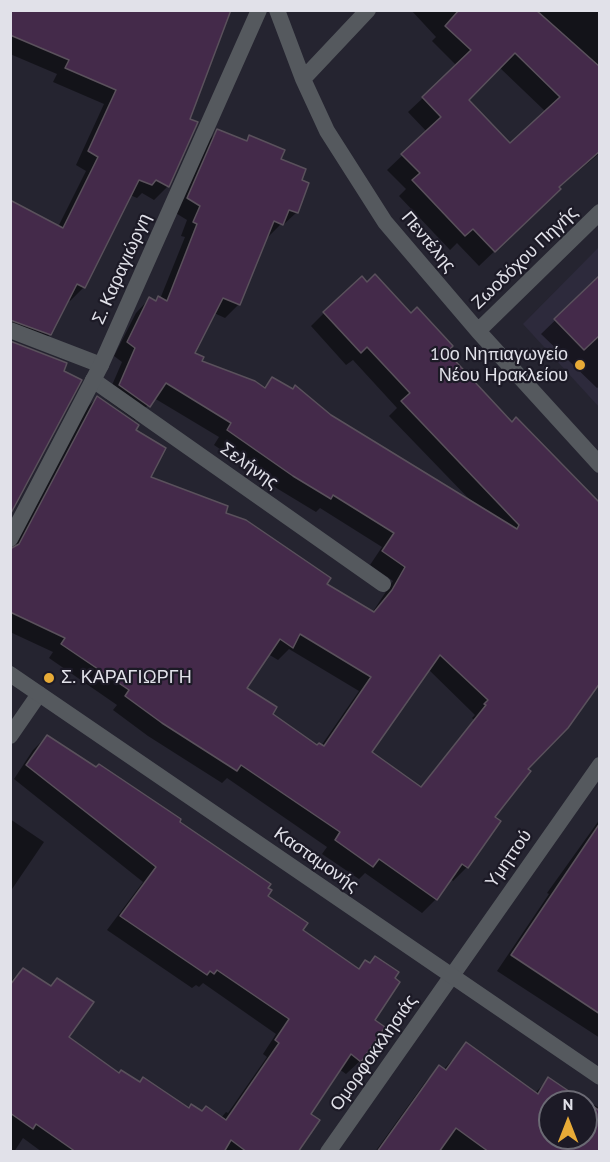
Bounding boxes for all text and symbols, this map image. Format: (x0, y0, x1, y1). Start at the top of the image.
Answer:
street label: Ζωοδόχου Πηγής (468, 202, 582, 314)
street label: Πεντέλης (396, 207, 460, 277)
street label: Σ. Καραγιώργη (88, 210, 156, 328)
place label: 10ο Νηπιαγωγείο Νέου Ηρακλείου (430, 344, 568, 386)
marker: 10ο Νηπιαγωγείο Νέου Ηρακλείου (573, 358, 587, 372)
street label: Σελήνης (216, 438, 282, 494)
place label: Σ. ΚΑΡΑΓΙΩΡΓΗ (61, 667, 192, 689)
marker: Σ. ΚΑΡΑΓΙΩΡΓΗ (42, 671, 56, 685)
street label: Κασταμονής (270, 823, 362, 897)
street label: Υμηττού (481, 826, 537, 892)
street label: Ομορφοκκλησιάς (326, 991, 422, 1115)
north arrow (538, 1090, 598, 1150)
text: N (563, 1094, 573, 1114)

